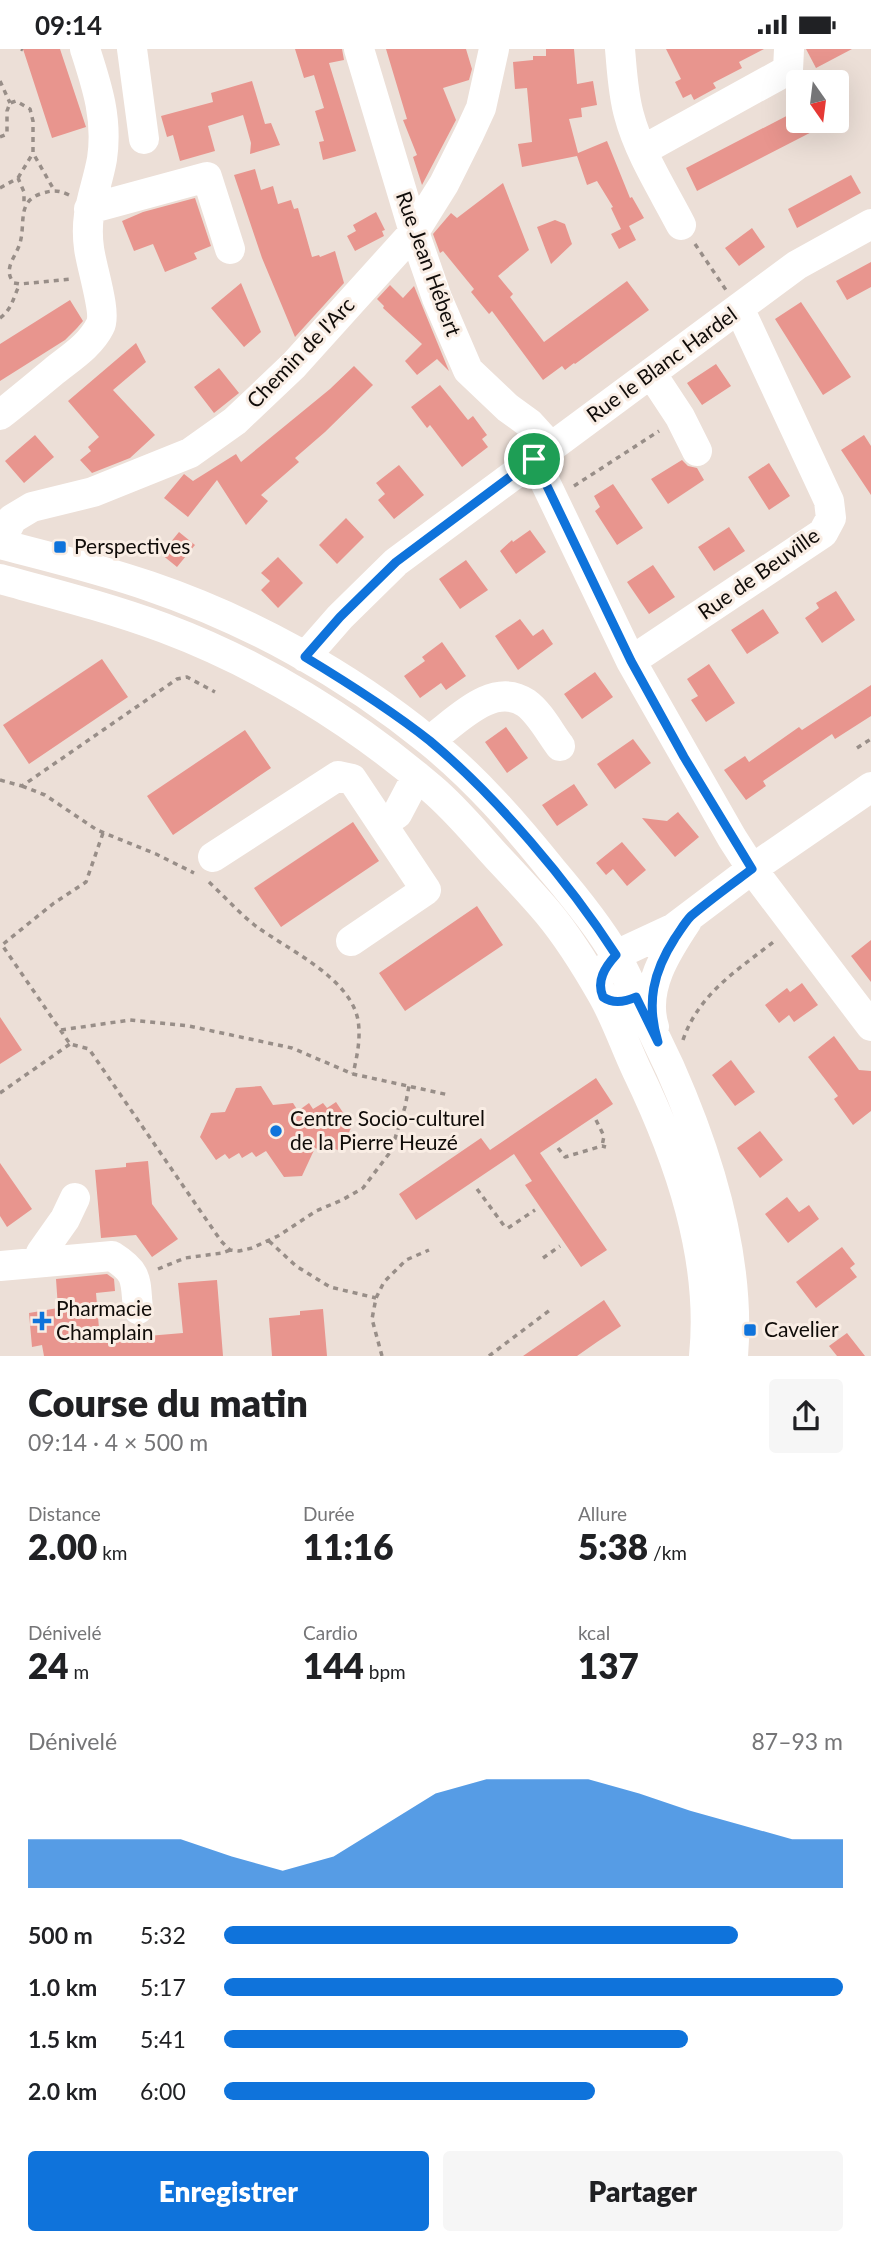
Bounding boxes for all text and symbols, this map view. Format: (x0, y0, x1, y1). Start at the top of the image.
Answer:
text: 09:14 (35, 9, 102, 41)
north arrow (786, 70, 849, 133)
map controls (786, 70, 849, 133)
street label: Rue Jean Hébert (392, 188, 467, 340)
street label: Chemin de l'Arc (241, 292, 359, 412)
street label: Rue le Blanc Hardel (581, 301, 741, 427)
pin (504, 429, 564, 489)
icon: arrive (515, 440, 553, 478)
street label: Rue de Beuville (693, 522, 824, 624)
place label: Perspectives (74, 533, 190, 558)
marker: Perspectives (52, 539, 68, 555)
place label: Centre Socio-culturel de la Pierre Heuzé (290, 1105, 485, 1154)
marker: Centre Socio-culturel de la Pierre Heuzé (268, 1123, 284, 1139)
place label: Pharmacie Champlain (56, 1295, 153, 1344)
marker: Pharmacie Champlain (34, 1313, 50, 1329)
place label: Cavelier (764, 1316, 839, 1341)
marker: Cavelier (742, 1322, 758, 1338)
text: Course du matin (28, 1379, 308, 1425)
button: share (769, 1379, 843, 1453)
text: 09:14 · 4 × 500 m (28, 1428, 208, 1456)
text: Distance (28, 1502, 101, 1525)
text: Durée (303, 1502, 354, 1525)
text: Allure (578, 1502, 627, 1525)
text: 2.00 (28, 1525, 97, 1567)
text: 11:16 (303, 1525, 393, 1567)
text: 5:38 (578, 1525, 648, 1567)
text: km (97, 1541, 127, 1564)
text: /km (648, 1541, 687, 1564)
text: Dénivelé (28, 1621, 102, 1644)
text: Cardio (303, 1621, 358, 1644)
text: kcal (578, 1621, 610, 1644)
text: 24 (28, 1644, 69, 1686)
text: 144 (303, 1644, 364, 1686)
text: 137 (578, 1644, 639, 1686)
text: m (69, 1660, 89, 1683)
text: bpm (364, 1660, 406, 1683)
text: Dénivelé (28, 1727, 117, 1755)
text: 87–93 m (751, 1727, 843, 1755)
text: 500 m (28, 1921, 93, 1949)
text: 5:32 (140, 1921, 186, 1949)
text: 1.0 km (28, 1973, 97, 2001)
text: 5:17 (140, 1973, 186, 2001)
text: 1.5 km (28, 2025, 97, 2053)
text: 5:41 (140, 2025, 186, 2053)
text: 2.0 km (28, 2077, 97, 2105)
text: 6:00 (140, 2077, 186, 2105)
button: Enregistrer (28, 2151, 429, 2231)
button: Partager (443, 2151, 843, 2231)

